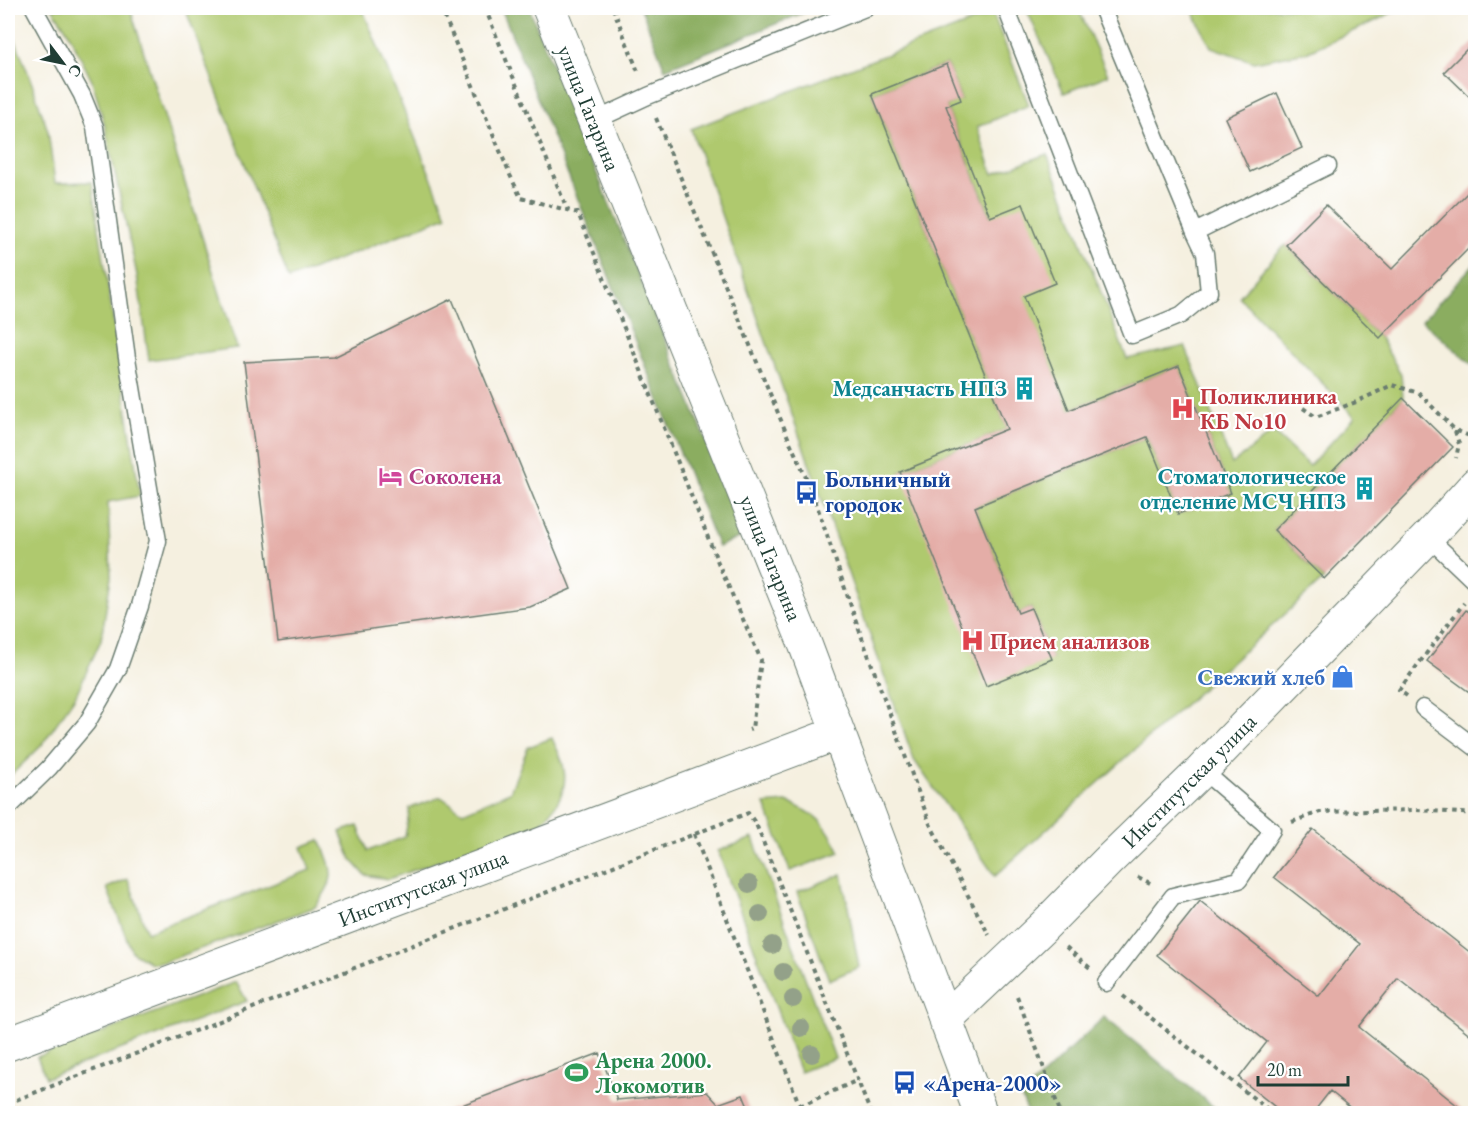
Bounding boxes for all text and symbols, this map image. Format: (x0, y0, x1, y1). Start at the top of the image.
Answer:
north arrow (33, 33, 93, 93)
street label: улица Гагарина (551, 41, 628, 175)
text: С (63, 60, 87, 81)
place label: Медсанчасть НПЗ (832, 374, 1007, 403)
building icon: Медсанчасть НПЗ (1012, 375, 1038, 401)
place label: Поликлиника КБ No10 (1200, 382, 1338, 436)
hospital icon: Поликлиника КБ No10 (1169, 396, 1195, 422)
place label: Соколена (409, 462, 502, 491)
place label: Стоматологическое отделение МСЧ НПЗ (1140, 462, 1346, 516)
hotel icon: Соколена (378, 463, 404, 489)
place label: Больничный городок (825, 465, 951, 519)
building icon: Стоматологическое отделение МСЧ НПЗ (1351, 476, 1377, 502)
bus stop icon: Больничный городок (794, 479, 820, 505)
street label: улица Гагарина (733, 491, 810, 625)
place label: Прием анализов (990, 627, 1150, 656)
hospital icon: Прием анализов (959, 628, 985, 654)
place label: Свежий хлеб (1197, 663, 1325, 692)
shop icon: Свежий хлеб (1330, 664, 1356, 690)
street label: Институтская улица (1115, 707, 1263, 855)
street label: Институтская улица (334, 842, 512, 934)
place label: Арена 2000. Локомотив (594, 1046, 712, 1100)
scale bar (1258, 1049, 1348, 1087)
text: 20 m (1267, 1058, 1302, 1081)
sports icon: Арена 2000. Локомотив (564, 1060, 590, 1086)
place label: «Арена-2000» (923, 1069, 1062, 1098)
bus stop icon: «Арена-2000» (892, 1070, 918, 1096)

